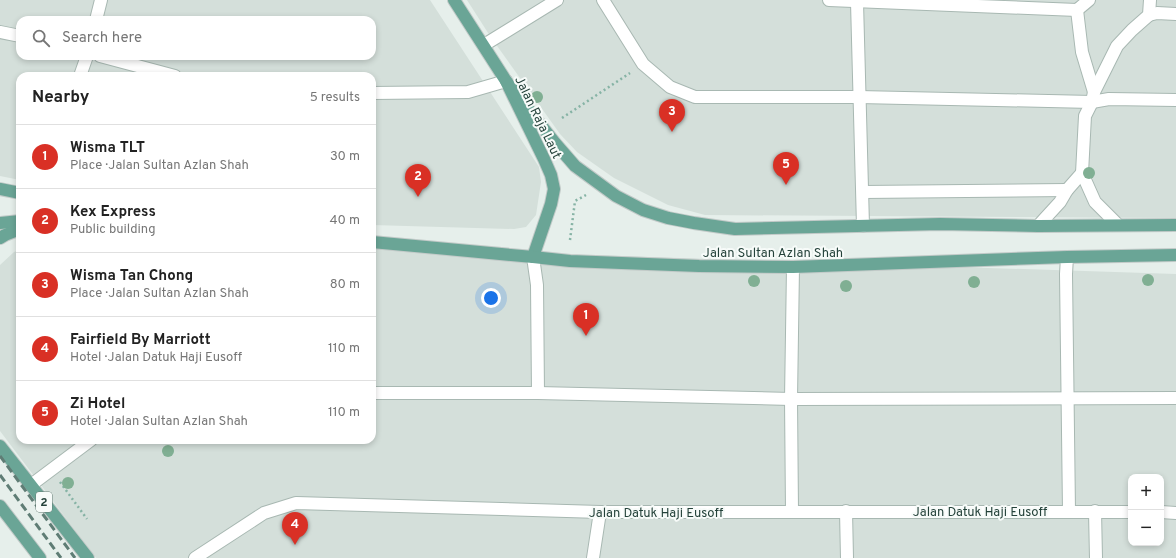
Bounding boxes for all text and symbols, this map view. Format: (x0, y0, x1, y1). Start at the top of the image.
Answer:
search box (16, 16, 376, 60)
icon: search (30, 27, 52, 49)
text: Search here (62, 29, 142, 48)
street label: Jalan Raja Laut (510, 74, 564, 162)
text: Nearby (32, 87, 89, 109)
text: 5 results (310, 90, 360, 106)
pin: 3 (659, 99, 685, 132)
text: Wisma TLT (70, 139, 145, 158)
text: 1 (42, 149, 48, 165)
text: 30 m (330, 149, 360, 165)
pin: 5 (773, 152, 799, 185)
text: Place · Jalan Sultan Azlan Shah (70, 158, 249, 174)
pin: 2 (405, 164, 431, 197)
text: Kex Express (70, 203, 156, 222)
text: 2 (41, 213, 49, 229)
text: 40 m (330, 213, 360, 229)
text: Public building (70, 222, 156, 238)
street label: Jalan Sultan Azlan Shah (703, 246, 843, 262)
text: Wisma Tan Chong (70, 267, 193, 286)
text: 3 (41, 277, 49, 293)
text: 80 m (330, 277, 360, 293)
text: Place · Jalan Sultan Azlan Shah (70, 286, 249, 302)
your location (481, 288, 501, 308)
pin: 1 (573, 303, 599, 336)
text: Fairfield By Marriott (70, 331, 211, 350)
text: 4 (41, 341, 49, 357)
text: 110 m (328, 341, 360, 357)
text: Hotel · Jalan Datuk Haji Eusoff (70, 350, 242, 366)
text: Zi Hotel (70, 395, 125, 414)
text: 5 (41, 405, 49, 421)
text: 110 m (328, 405, 360, 421)
text: Hotel · Jalan Sultan Azlan Shah (70, 414, 248, 430)
map controls (1128, 474, 1164, 546)
button: + (1128, 474, 1164, 510)
road number: 2 (36, 492, 52, 512)
street label: Jalan Datuk Haji Eusoff (913, 505, 1048, 521)
street label: Jalan Datuk Haji Eusoff (589, 506, 724, 522)
button: − (1128, 510, 1164, 546)
pin: 4 (282, 512, 308, 545)

